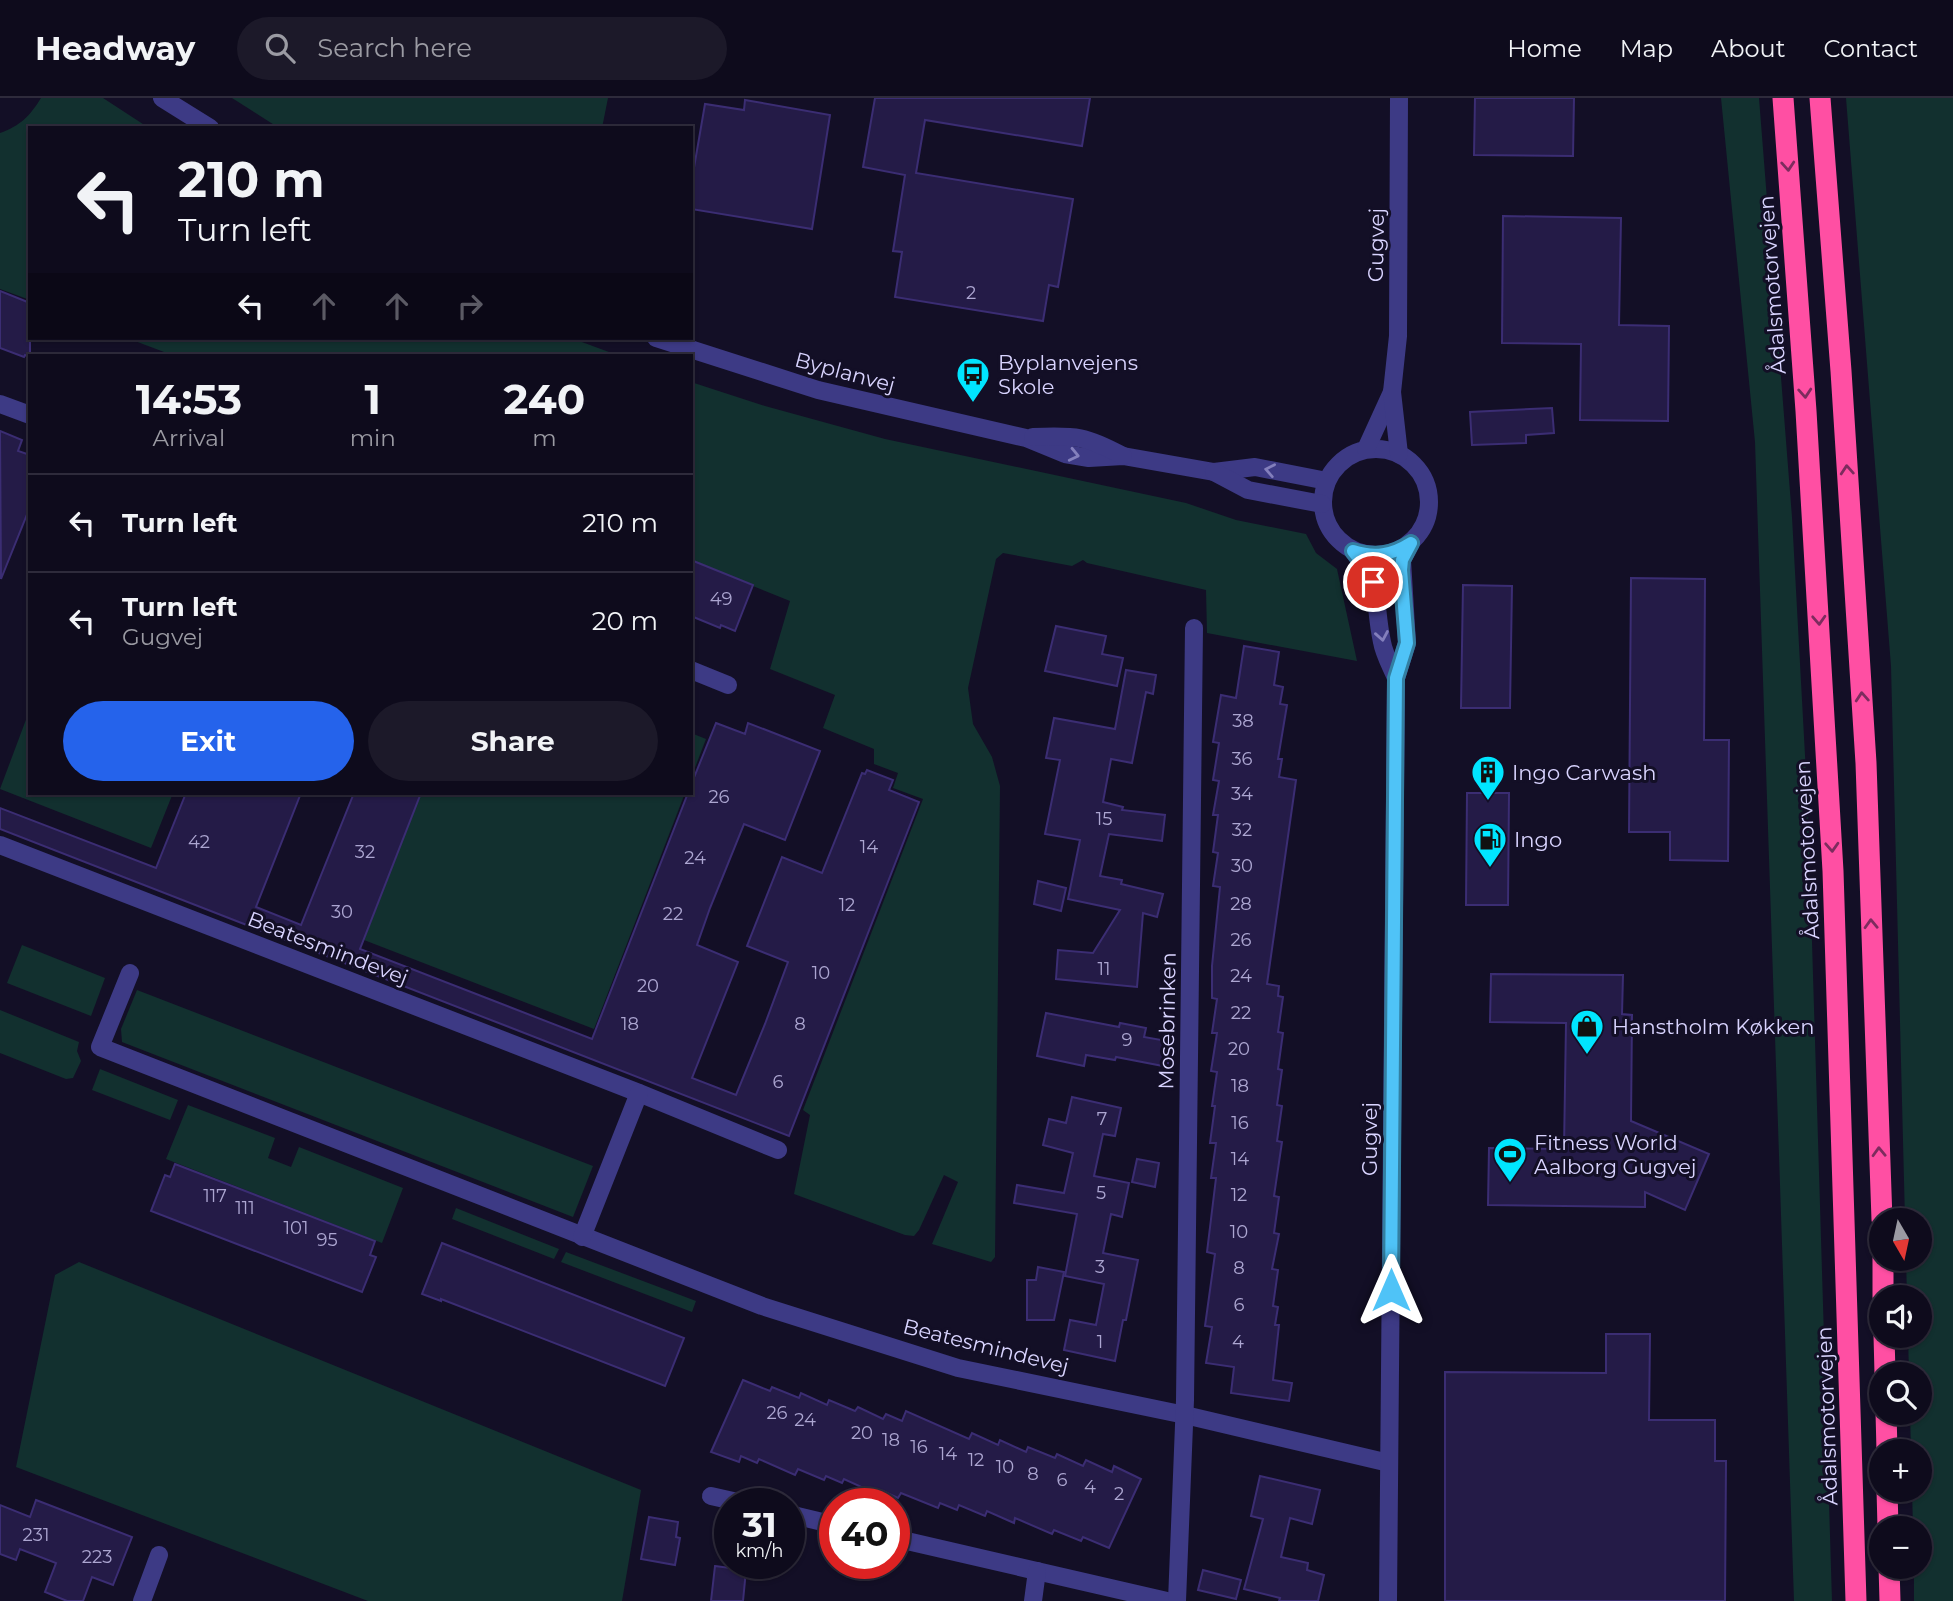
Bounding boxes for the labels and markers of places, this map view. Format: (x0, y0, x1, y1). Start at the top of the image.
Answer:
place label: Byplanvejens Skole (998, 350, 1138, 399)
bus stop icon: Byplanvejens Skole (954, 355, 992, 404)
pin (1343, 552, 1403, 612)
building icon: Ingo Carwash (1469, 753, 1507, 802)
place label: Ingo Carwash (1512, 760, 1656, 785)
fuel station icon: Ingo (1471, 820, 1509, 869)
place label: Ingo (1514, 827, 1562, 852)
shop icon: Hanstholm Køkken (1568, 1007, 1606, 1056)
place label: Hanstholm Køkken (1612, 1014, 1814, 1039)
place label: Fitness World Aalborg Gugvej (1534, 1130, 1697, 1179)
sports icon: Fitness World Aalborg Gugvej (1491, 1135, 1529, 1184)

